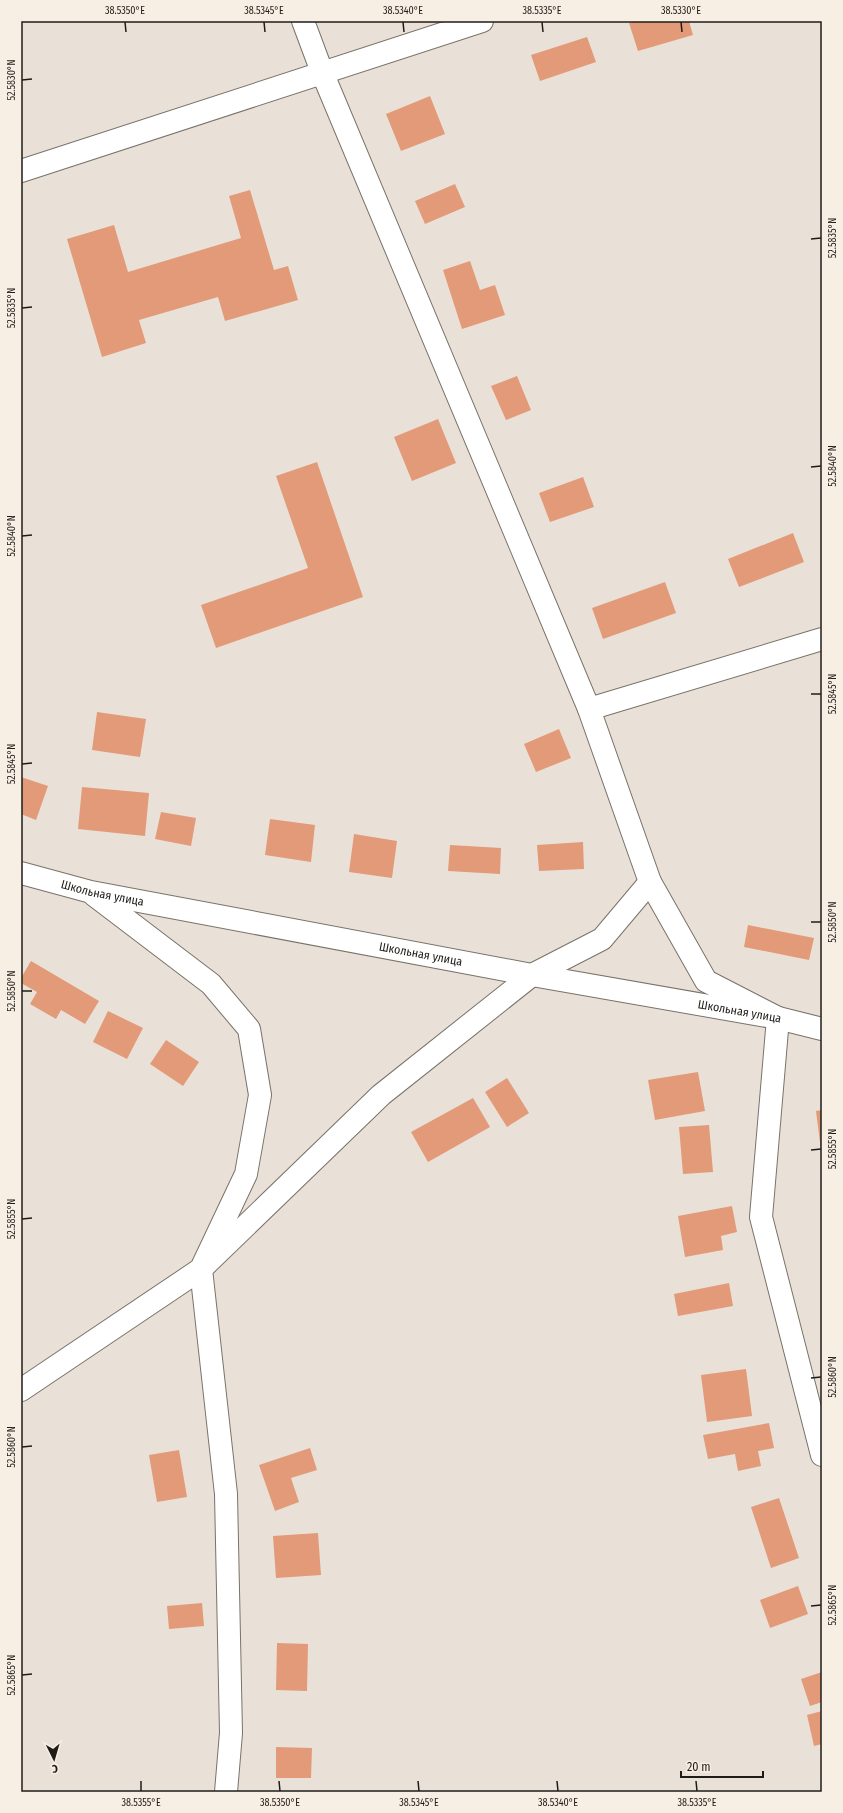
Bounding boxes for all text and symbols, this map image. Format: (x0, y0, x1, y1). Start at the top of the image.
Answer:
text: 38.5350°E (105, 5, 145, 17)
text: 38.5345°E (244, 5, 284, 17)
text: 38.5340°E (383, 5, 423, 17)
text: 38.5335°E (522, 5, 562, 17)
text: 38.5330°E (661, 5, 701, 17)
text: 52.5830°N (6, 59, 18, 101)
text: 52.5835°N (827, 218, 839, 258)
text: 52.5835°N (6, 288, 18, 328)
text: 52.5840°N (827, 445, 839, 487)
text: 52.5840°N (6, 515, 18, 557)
text: 52.5845°N (827, 674, 839, 714)
text: 52.5845°N (6, 744, 18, 784)
street label: Школьная улица (59, 877, 145, 909)
text: 52.5850°N (827, 901, 839, 943)
street label: Школьная улица (378, 939, 464, 969)
text: 52.5850°N (6, 970, 18, 1012)
street label: Школьная улица (697, 997, 783, 1026)
text: 52.5855°N (827, 1129, 839, 1169)
text: 52.5855°N (6, 1199, 18, 1239)
text: 52.5860°N (827, 1356, 839, 1398)
text: 52.5860°N (6, 1426, 18, 1468)
text: 52.5865°N (827, 1585, 839, 1625)
text: 52.5865°N (6, 1655, 18, 1695)
north arrow (34, 1739, 74, 1779)
scale bar (681, 1753, 763, 1779)
text: 20 m (687, 1760, 711, 1774)
text: С (51, 1762, 58, 1775)
text: 38.5355°E (121, 1797, 161, 1809)
text: 38.5350°E (260, 1797, 300, 1809)
text: 38.5345°E (399, 1797, 439, 1809)
text: 38.5340°E (538, 1797, 578, 1809)
text: 38.5335°E (677, 1797, 717, 1809)

